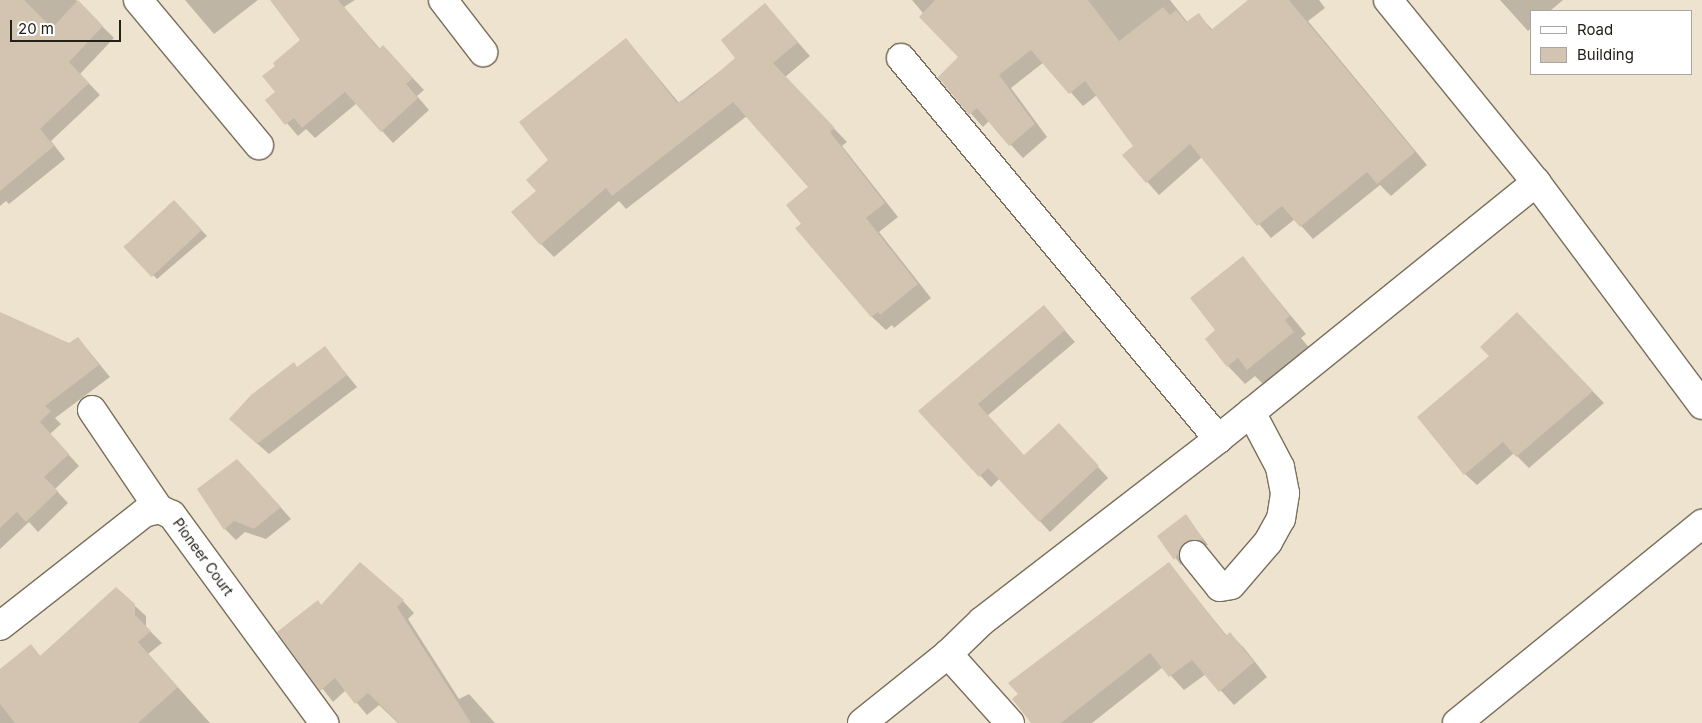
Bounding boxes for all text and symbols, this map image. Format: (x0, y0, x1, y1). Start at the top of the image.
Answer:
scale bar (12, 10, 124, 42)
legend (1530, 10, 1692, 75)
text: 20 m (18, 19, 54, 38)
text: Road (1577, 20, 1613, 39)
text: Building (1577, 45, 1634, 64)
street label: Pioneer Court (169, 515, 237, 599)

